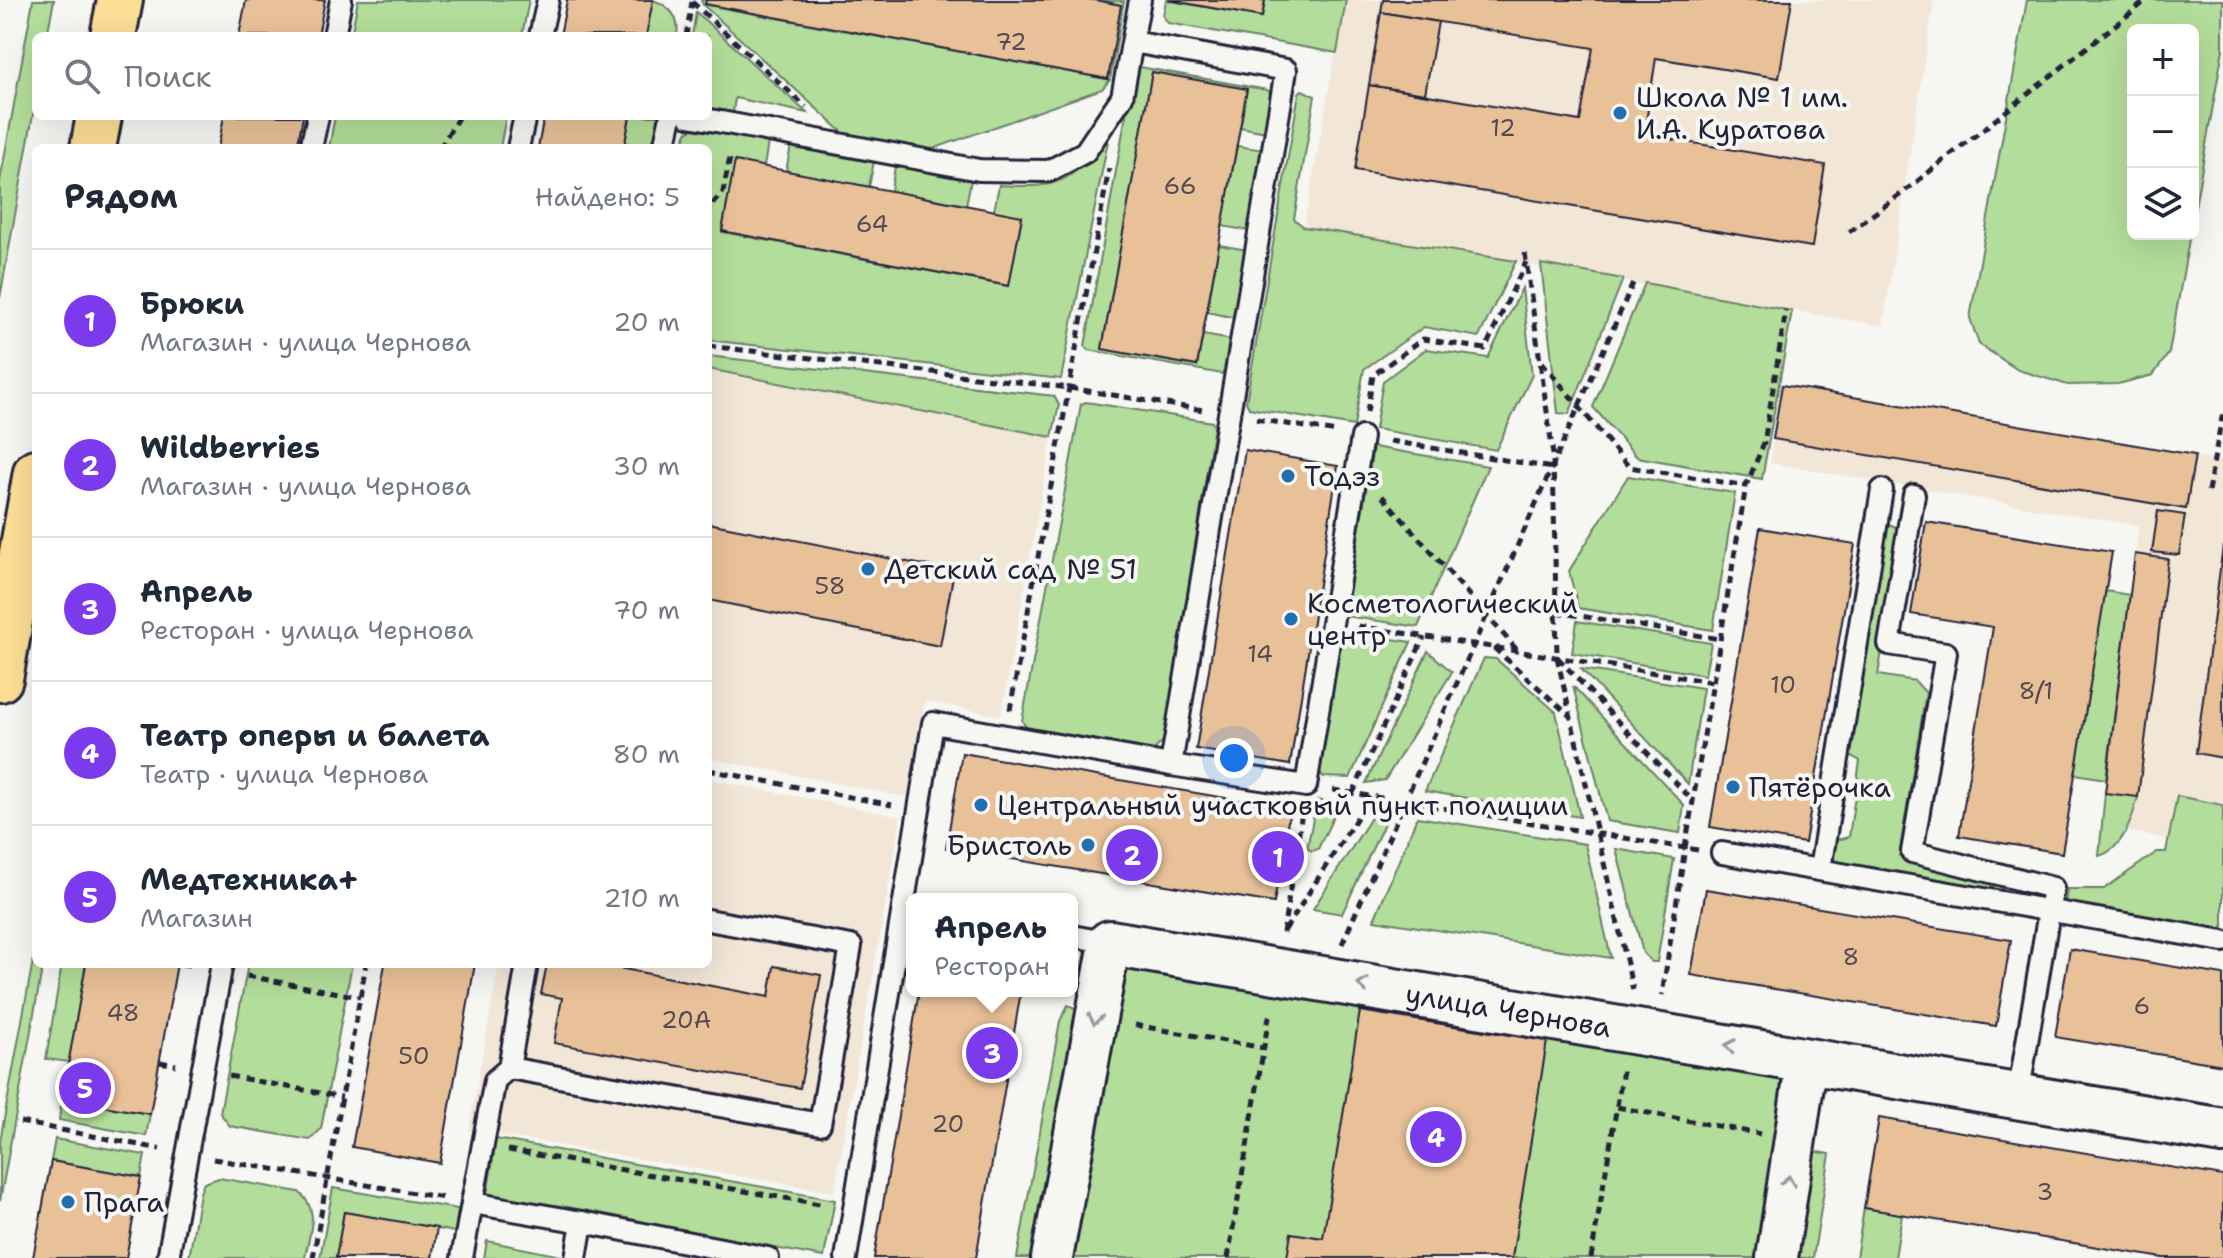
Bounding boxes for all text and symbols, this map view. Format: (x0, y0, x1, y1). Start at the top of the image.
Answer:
map controls (2127, 24, 2199, 240)
button: + (2127, 24, 2199, 96)
house number: 72 (995, 26, 1027, 58)
search box (32, 32, 712, 120)
icon: search (60, 54, 104, 98)
text: Поиск (124, 56, 212, 97)
place label: Школа № 1 им. И.А. Куратова (1636, 78, 1848, 148)
button: − (2127, 96, 2199, 168)
marker: Школа № 1 им. И.А. Куратова (1611, 104, 1629, 122)
house number: 12 (1490, 112, 1516, 144)
button: layers (2127, 168, 2199, 240)
house number: 66 (1164, 170, 1196, 202)
text: Рядом (64, 173, 178, 219)
text: Найдено: 5 (535, 179, 680, 214)
house number: 64 (856, 208, 888, 240)
text: Брюки (140, 283, 244, 324)
text: 1 (84, 304, 96, 339)
text: 20 m (613, 304, 680, 339)
text: Магазин · улица Чернова (140, 324, 471, 359)
text: Wildberries (140, 427, 320, 468)
text: 2 (81, 448, 99, 483)
text: 30 m (613, 448, 680, 483)
place label: Тодэз (1304, 457, 1380, 495)
marker: Тодэз (1279, 467, 1297, 485)
text: Магазин · улица Чернова (140, 468, 471, 503)
place label: Детский сад № 51 (884, 550, 1137, 588)
marker: Детский сад № 51 (859, 560, 877, 578)
house number: 58 (815, 570, 845, 602)
text: Апрель (140, 571, 253, 612)
place label: Косметологический центр (1307, 584, 1578, 654)
text: 3 (81, 592, 99, 627)
text: 70 m (613, 592, 680, 627)
marker: Косметологический центр (1282, 610, 1300, 628)
text: Ресторан · улица Чернова (140, 612, 473, 647)
house number: 14 (1247, 638, 1273, 670)
house number: 10 (1770, 669, 1796, 701)
house number: 8/1 (2019, 675, 2053, 707)
text: Театр оперы и балета (140, 715, 489, 756)
text: 4 (81, 736, 99, 771)
text: 80 m (613, 736, 680, 771)
your location (1214, 738, 1254, 778)
text: Театр · улица Чернова (140, 756, 428, 791)
place label: Пятёрочка (1749, 768, 1891, 806)
marker: Пятёрочка (1724, 778, 1742, 796)
place label: Центральный участковый пункт полиции (997, 786, 1568, 824)
marker: Центральный участковый пункт полиции (972, 796, 990, 814)
pin: 2 (1106, 825, 1158, 885)
place label: Бристоль (947, 826, 1072, 864)
pin: 1 (1252, 827, 1304, 887)
marker: Бристоль (1079, 836, 1097, 854)
text: Медтехника+ (140, 859, 359, 900)
text: 5 (82, 880, 98, 915)
text: 210 m (603, 880, 680, 915)
popup (906, 893, 1078, 997)
text: Магазин (140, 900, 253, 935)
text: Апрель (934, 907, 1047, 948)
house number: 8 (1843, 941, 1859, 973)
text: Ресторан (934, 948, 1050, 983)
street label: улица Чернова (1403, 974, 1614, 1046)
one-way arrow (1356, 977, 1370, 994)
house number: 6 (2134, 990, 2150, 1022)
house number: 48 (106, 997, 140, 1029)
house number: 20А (661, 1004, 711, 1036)
one-way arrow (1088, 1012, 1105, 1026)
pin: 3 (966, 1023, 1018, 1083)
one-way arrow (1723, 1038, 1737, 1055)
house number: 50 (398, 1040, 430, 1072)
pin: 5 (59, 1058, 111, 1118)
pin: 4 (1410, 1107, 1462, 1167)
house number: 20 (932, 1108, 964, 1140)
one-way arrow (1779, 1174, 1796, 1188)
house number: 3 (2037, 1176, 2053, 1208)
place label: Прага (84, 1183, 164, 1221)
marker: Прага (59, 1193, 77, 1211)

